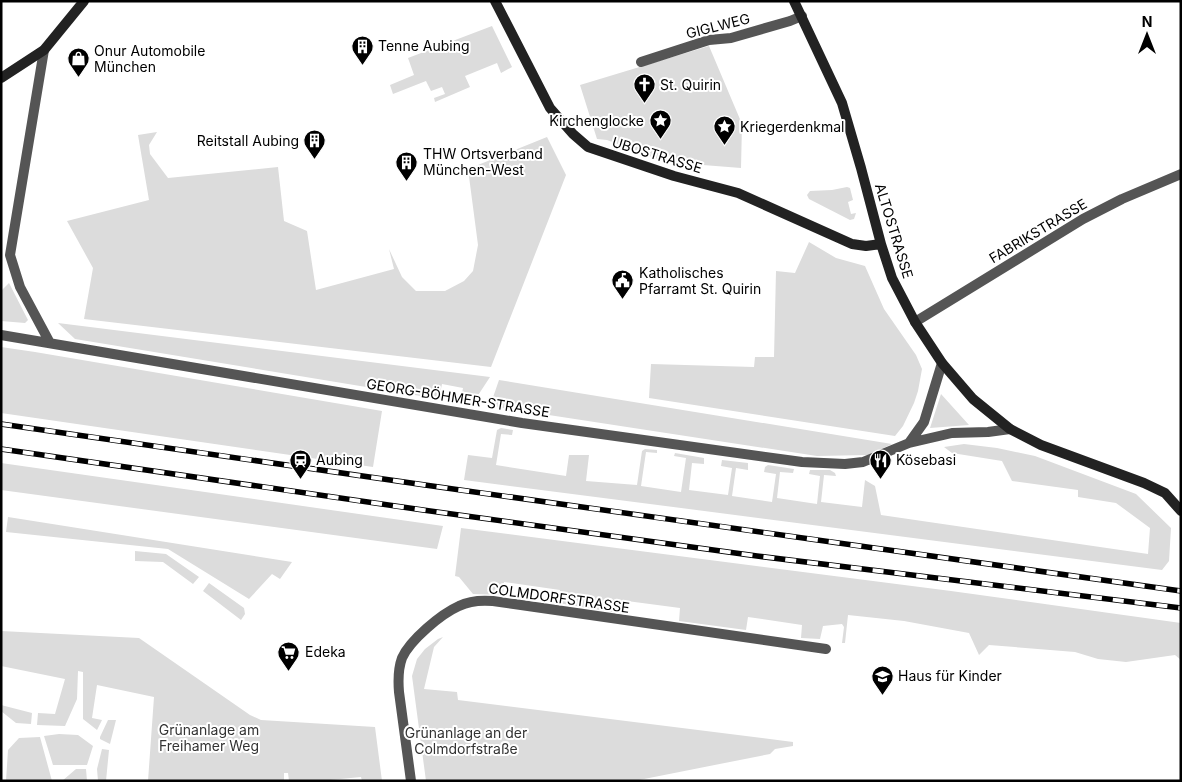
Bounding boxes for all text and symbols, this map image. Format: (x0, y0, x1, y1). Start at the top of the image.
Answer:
street label: GIGLWEG (684, 9, 752, 42)
north arrow (1122, 10, 1172, 60)
text: N (1142, 13, 1152, 30)
building icon: Tenne Aubing (350, 34, 374, 65)
place label: Tenne Aubing (378, 37, 470, 54)
place label: Onur Automobile München (94, 42, 205, 75)
shop icon: Onur Automobile München (66, 47, 90, 78)
church icon: St. Quirin (632, 73, 656, 104)
place label: St. Quirin (660, 76, 721, 93)
place icon: Kirchenglocke (648, 109, 672, 140)
place label: Kirchenglocke (549, 112, 644, 129)
place icon: Kriegerdenkmal (712, 115, 736, 146)
place label: Kriegerdenkmal (740, 118, 844, 135)
building icon: Reitstall Aubing (303, 129, 327, 160)
place label: Reitstall Aubing (197, 132, 299, 149)
street label: UBOSTRASSE (610, 133, 704, 176)
place label: THW Ortsverband München-West (423, 145, 543, 178)
building icon: THW Ortsverband München-West (395, 150, 419, 181)
street label: ALTOSTRASSE (872, 181, 917, 280)
street label: FABRIKSTRASSE (986, 195, 1090, 266)
place label: Katholisches Pfarramt St. Quirin (639, 264, 761, 297)
public building icon: Katholisches Pfarramt St. Quirin (611, 269, 635, 300)
street label: GEORG-BÖHMER-STRASSE (365, 375, 551, 420)
station icon: Aubing (288, 448, 312, 479)
restaurant icon: Kösebasi (868, 448, 892, 479)
place label: Aubing (316, 451, 363, 468)
place label: Kösebasi (896, 451, 956, 468)
street label: COLMDORFSTRASSE (487, 579, 631, 616)
supermarket icon: Edeka (277, 640, 301, 671)
place label: Edeka (305, 643, 346, 660)
school or university icon: Haus für Kinder (870, 664, 894, 695)
place label: Haus für Kinder (898, 667, 1002, 684)
park label: Grünanlage am Freihamer Weg (159, 721, 259, 754)
park label: Grünanlage an der Colmdorfstraße (405, 724, 527, 757)

